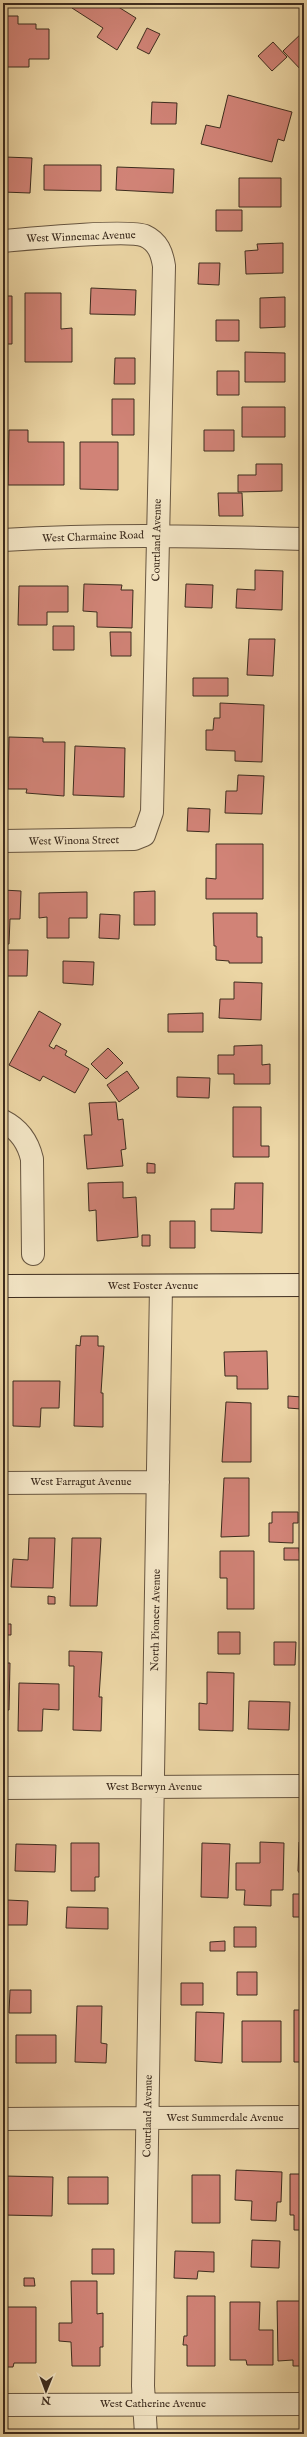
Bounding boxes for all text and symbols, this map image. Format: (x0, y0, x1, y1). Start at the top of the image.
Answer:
street label: West Winnemac Avenue (26, 228, 136, 246)
street label: Courtland Avenue (149, 498, 165, 582)
street label: West Charmaine Road (42, 528, 144, 546)
street label: West Winona Street (29, 833, 120, 849)
street label: West Foster Avenue (108, 1279, 198, 1293)
street label: West Farragut Avenue (31, 1475, 131, 1489)
street label: North Pioneer Avenue (148, 1569, 164, 1671)
street label: West Berwyn Avenue (106, 1780, 202, 1794)
street label: Courtland Avenue (140, 2074, 156, 2158)
street label: West Summerdale Avenue (166, 2111, 284, 2125)
north arrow (26, 2371, 66, 2411)
text: N (40, 2393, 52, 2407)
street label: West Catherine Avenue (100, 2397, 206, 2411)

